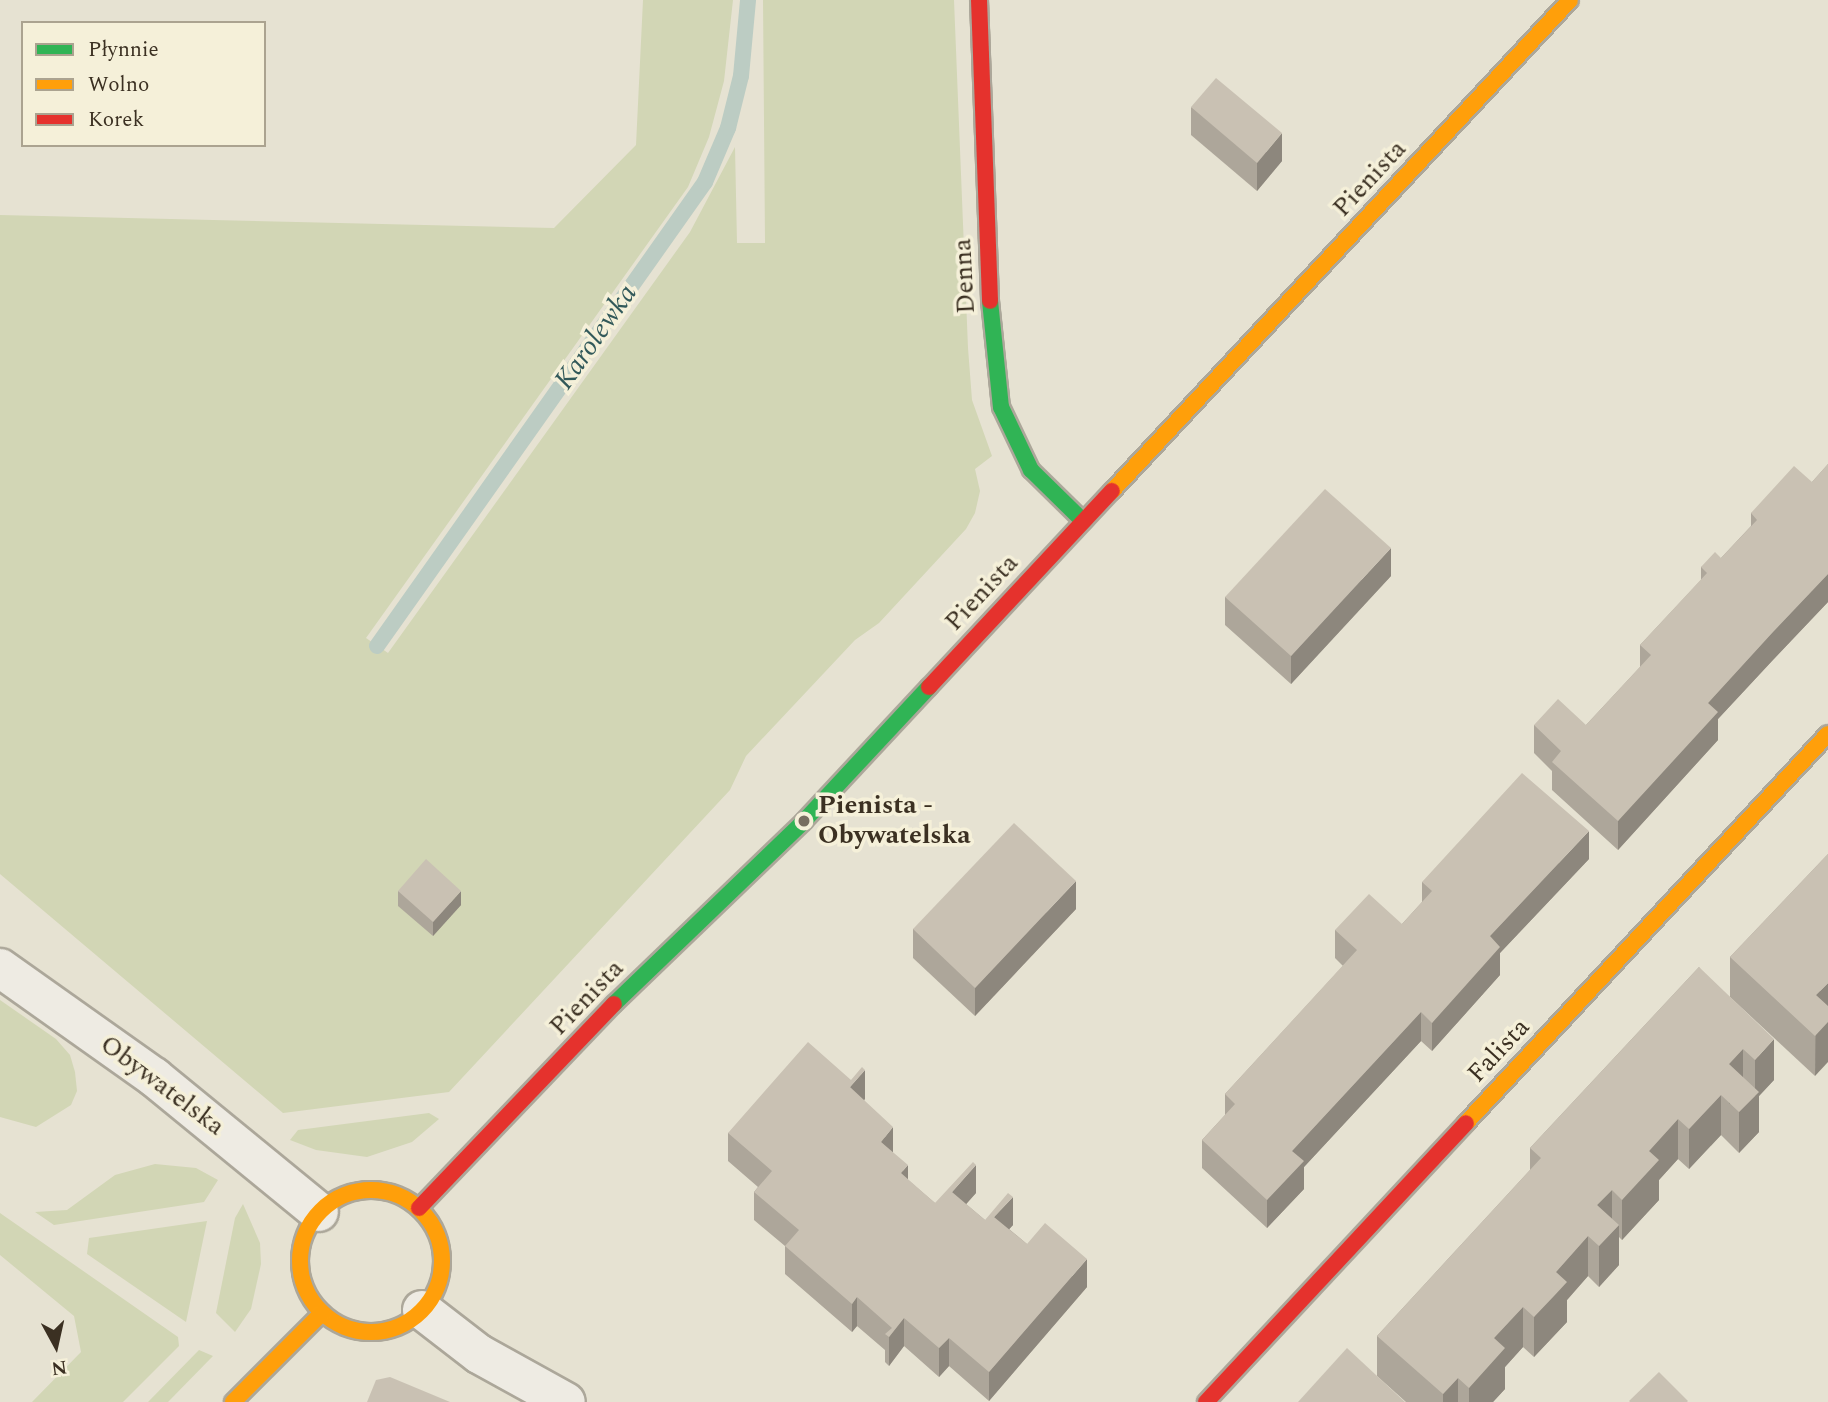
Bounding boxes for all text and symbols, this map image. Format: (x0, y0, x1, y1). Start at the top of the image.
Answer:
legend (21, 21, 266, 147)
text: Płynnie (88, 34, 159, 66)
text: Wolno (88, 69, 149, 101)
text: Korek (88, 104, 144, 136)
street label: Pienista (1327, 134, 1413, 224)
street label: Denna (947, 237, 983, 315)
water label: Karolewka (548, 278, 644, 396)
street label: Pienista (939, 548, 1025, 638)
place label: Pienista - Obywatelska (818, 790, 971, 852)
marker: Pienista - Obywatelska (796, 813, 812, 829)
street label: Pienista (543, 954, 631, 1042)
street label: Falista (1461, 1012, 1537, 1090)
street label: Obywatelska (94, 1029, 230, 1143)
north arrow (21, 1311, 91, 1381)
text: N (49, 1352, 69, 1383)

